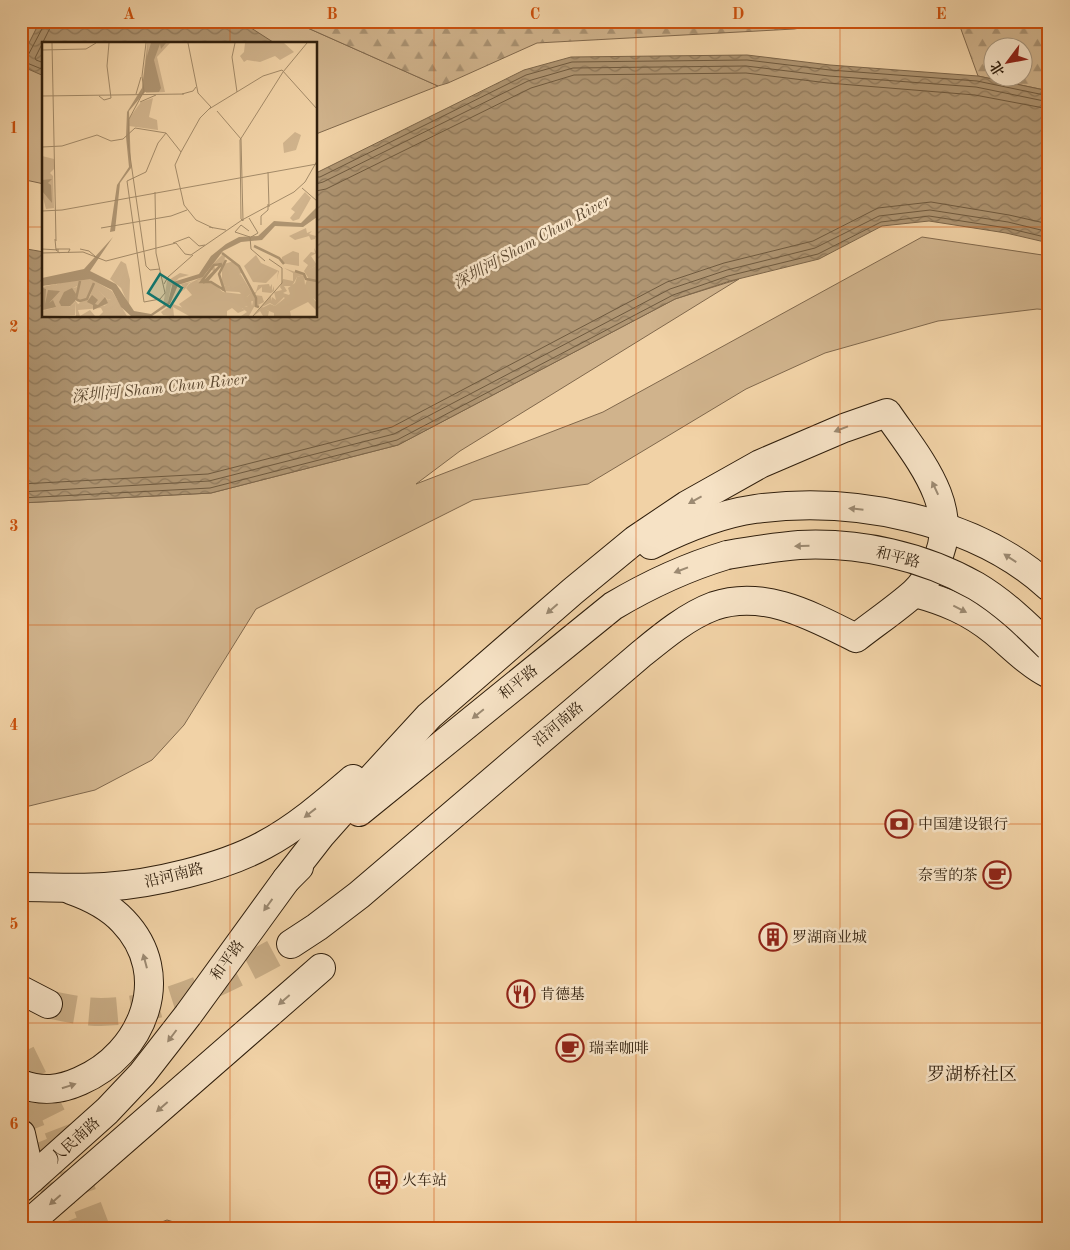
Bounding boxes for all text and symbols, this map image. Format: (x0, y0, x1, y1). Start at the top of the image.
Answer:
text: A (123, 7, 135, 23)
text: B (326, 7, 338, 23)
text: C (530, 7, 540, 23)
text: D (732, 7, 744, 23)
text: E (935, 7, 947, 23)
north arrow (982, 38, 1032, 88)
inset map (42, 42, 318, 318)
text: 北 (987, 59, 1007, 79)
text: 1 (9, 121, 19, 137)
water label: 深圳河 Sham Chun River (450, 191, 614, 292)
text: 2 (9, 320, 19, 336)
water label: 深圳河 Sham Chun River (71, 370, 249, 406)
one-way arrow (833, 425, 848, 433)
one-way arrow (930, 481, 938, 495)
one-way arrow (688, 496, 703, 504)
one-way arrow (848, 505, 864, 513)
text: 3 (9, 519, 19, 535)
one-way arrow (794, 542, 810, 550)
street label: 和平路 (874, 544, 922, 571)
one-way arrow (1003, 553, 1017, 563)
one-way arrow (674, 567, 688, 575)
one-way arrow (547, 603, 559, 615)
one-way arrow (953, 605, 967, 613)
street label: 和平路 (495, 662, 541, 703)
street label: 沿河南路 (530, 699, 587, 750)
one-way arrow (472, 709, 485, 720)
text: 4 (9, 718, 19, 734)
one-way arrow (304, 808, 317, 819)
bank icon: 中国建设银行 (884, 809, 914, 839)
place label: 中国建设银行 (918, 816, 1008, 833)
street label: 沿河南路 (143, 860, 205, 891)
cafe icon: 奈雪的茶 (982, 860, 1012, 890)
place label: 奈雪的茶 (918, 867, 978, 884)
one-way arrow (263, 898, 273, 912)
text: 5 (9, 917, 19, 933)
building icon: 罗湖商业城 (758, 922, 788, 952)
place label: 罗湖商业城 (792, 929, 867, 946)
street label: 和平路 (207, 937, 248, 983)
one-way arrow (141, 953, 149, 969)
restaurant icon: 肯德基 (506, 979, 536, 1009)
place label: 肯德基 (540, 986, 585, 1003)
one-way arrow (279, 994, 291, 1006)
one-way arrow (167, 1029, 177, 1043)
cafe icon: 瑞幸咖啡 (555, 1033, 585, 1063)
place label: 瑞幸咖啡 (589, 1040, 649, 1057)
district label: 罗湖桥社区 (927, 1064, 1017, 1084)
one-way arrow (61, 1081, 76, 1089)
one-way arrow (155, 1101, 168, 1112)
street label: 人民南路 (47, 1114, 103, 1167)
text: 6 (9, 1117, 19, 1133)
bus stop icon: 火车站 (368, 1165, 398, 1195)
place label: 火车站 (402, 1172, 447, 1189)
one-way arrow (50, 1194, 62, 1206)

